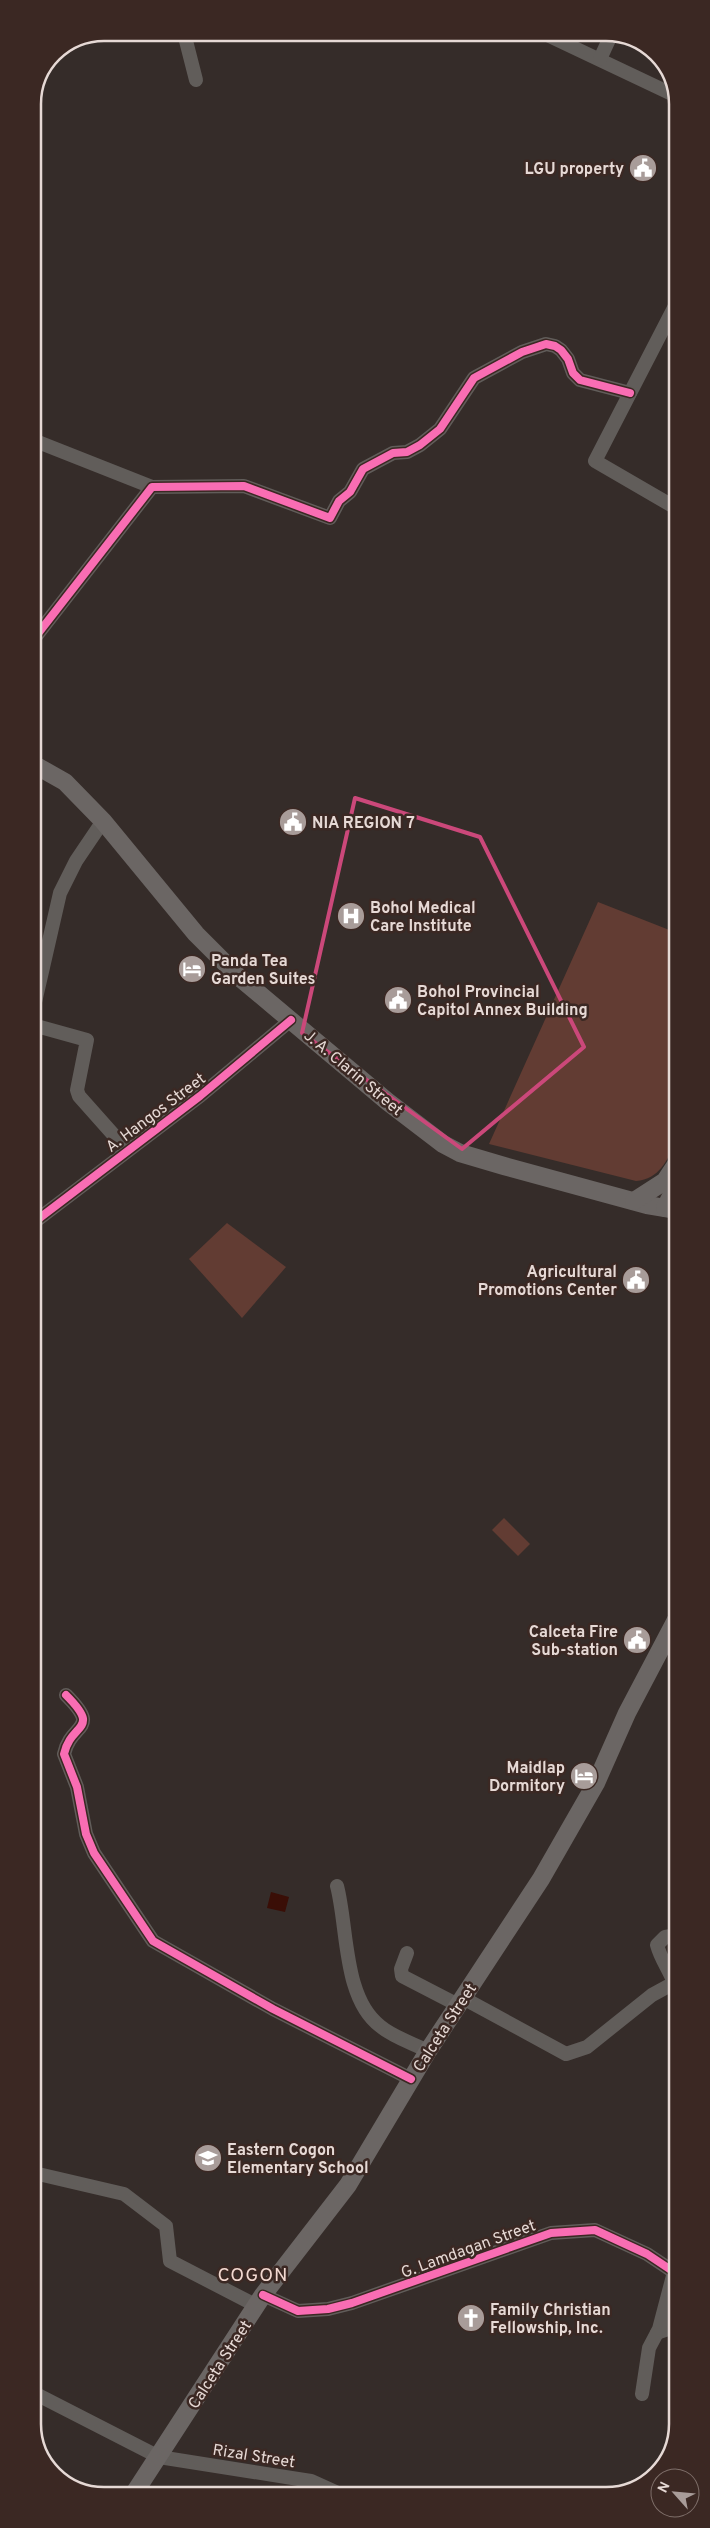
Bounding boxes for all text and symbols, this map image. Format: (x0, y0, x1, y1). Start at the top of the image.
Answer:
public building icon: LGU property (628, 153, 658, 183)
place label: LGU property (524, 160, 624, 180)
public building icon: NIA REGION 7 (278, 807, 308, 837)
place label: NIA REGION 7 (312, 814, 415, 834)
place label: Bohol Medical Care Institute (370, 899, 476, 937)
hospital icon: Bohol Medical Care Institute (336, 901, 366, 931)
place label: Panda Tea Garden Suites (211, 952, 316, 990)
hotel icon: Panda Tea Garden Suites (177, 954, 207, 984)
place label: Bohol Provincial Capitol Annex Building (417, 983, 588, 1021)
public building icon: Bohol Provincial Capitol Annex Building (383, 985, 413, 1015)
street label: J. A. Clarin Street (299, 1026, 406, 1121)
street label: A. Hangos Street (102, 1070, 210, 1158)
place label: Agricultural Promotions Center (478, 1263, 617, 1301)
public building icon: Agricultural Promotions Center (621, 1265, 651, 1295)
place label: Calceta Fire Sub-station (529, 1623, 618, 1661)
public building icon: Calceta Fire Sub-station (622, 1625, 652, 1655)
place label: Maidlap Dormitory (489, 1759, 565, 1797)
hotel icon: Maidlap Dormitory (569, 1761, 599, 1791)
street label: Calceta Street (410, 1980, 482, 2076)
place label: Eastern Cogon Elementary School (227, 2141, 369, 2179)
school or university icon: Eastern Cogon Elementary School (193, 2143, 223, 2173)
street label: G. Lamdagan Street (399, 2216, 539, 2284)
district label: COGON (217, 2264, 289, 2288)
place label: Family Christian Fellowship, Inc. (490, 2301, 611, 2339)
church icon: Family Christian Fellowship, Inc. (456, 2303, 486, 2333)
street label: Calceta Street (185, 2317, 257, 2413)
street label: Rizal Street (211, 2441, 296, 2473)
north arrow (650, 2468, 700, 2518)
text: N (655, 2479, 675, 2496)

